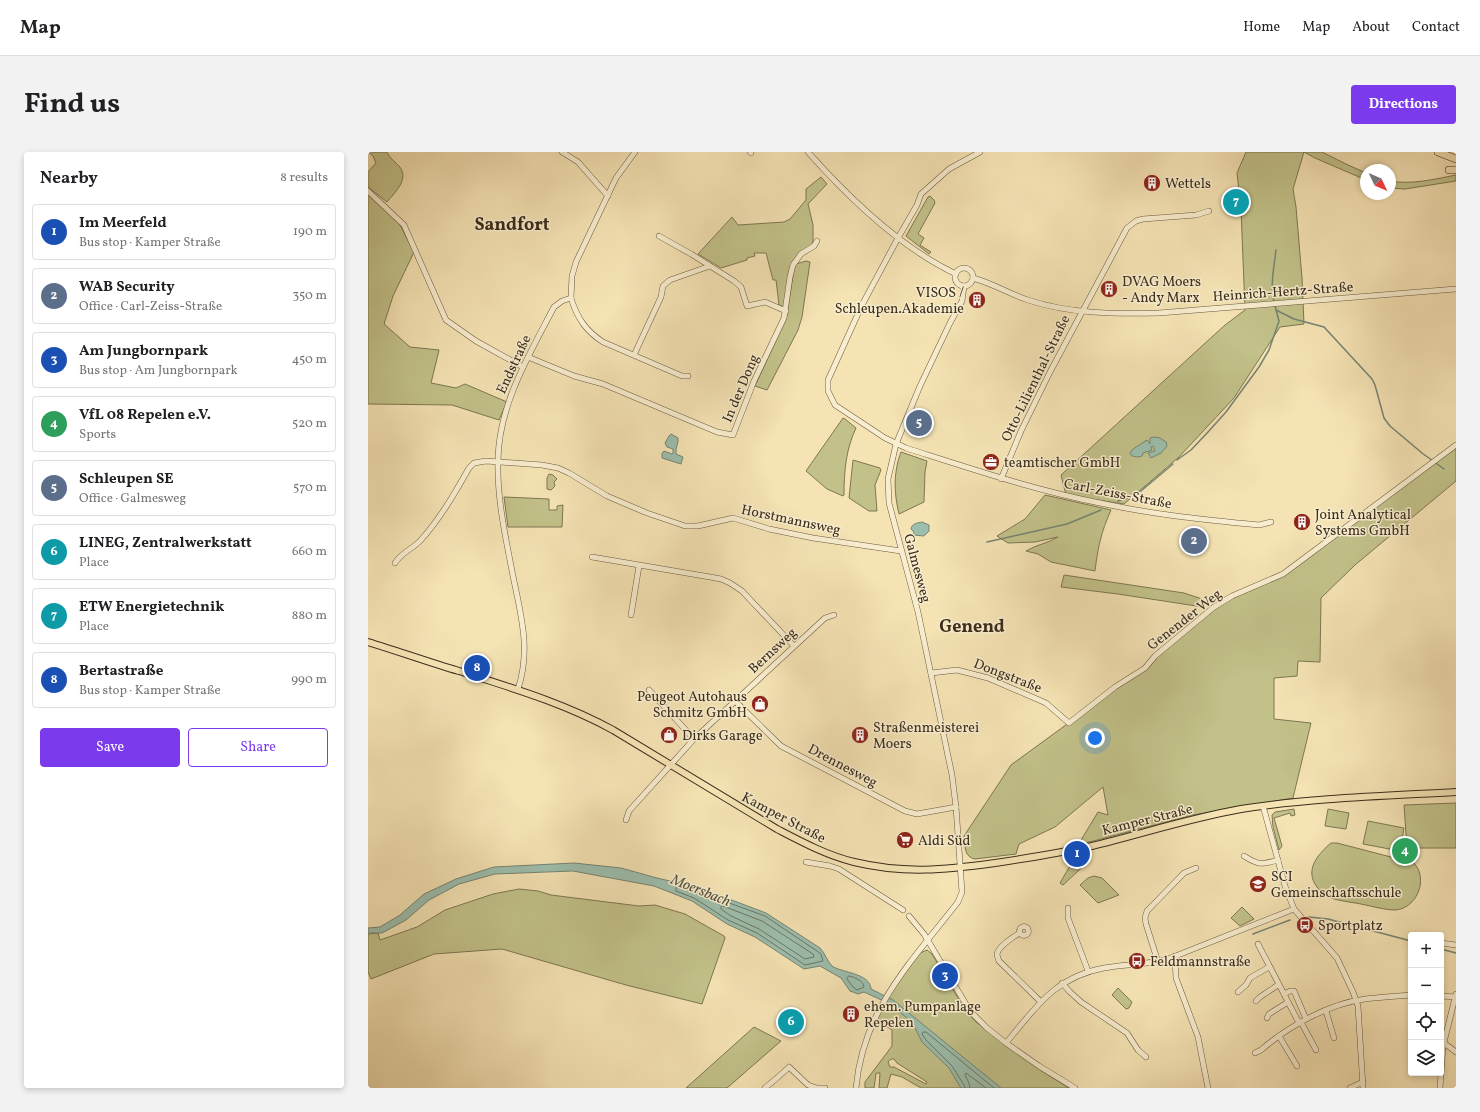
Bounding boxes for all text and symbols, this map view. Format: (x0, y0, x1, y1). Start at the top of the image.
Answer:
text: Map (20, 15, 61, 41)
text: Home (1243, 18, 1280, 37)
text: Map (1302, 18, 1330, 37)
text: About (1352, 18, 1390, 37)
text: Contact (1412, 18, 1460, 37)
text: Find us (24, 85, 120, 124)
button: Directions (1351, 85, 1456, 124)
north arrow (1360, 164, 1396, 200)
text: Nearby (40, 167, 98, 190)
text: 8 results (280, 169, 328, 187)
building icon: Wettels (1142, 173, 1162, 193)
place label: Wettels (1165, 175, 1211, 194)
pin: 7 (1223, 187, 1249, 217)
text: Im Meerfeld (79, 213, 167, 234)
district label: Sandfort (474, 213, 550, 238)
text: 1 (51, 223, 57, 241)
text: 190 m (293, 223, 327, 241)
text: Bus stop · Kamper Straße (79, 234, 221, 252)
place label: DVAG Moers - Andy Marx (1122, 273, 1201, 308)
text: WAB Security (79, 277, 175, 298)
street label: Heinrich-Hertz-Straße (1212, 278, 1354, 307)
building icon: DVAG Moers - Andy Marx (1099, 279, 1119, 299)
place label: VISOS / Schleupen.Akademie (835, 284, 964, 319)
text: 2 (51, 287, 57, 305)
text: 350 m (292, 287, 327, 305)
building icon: VISOS / Schleupen.Akademie (967, 290, 987, 310)
text: Office · Carl-Zeiss-Straße (79, 298, 222, 316)
street label: Otto-Lilienthal-Straße (997, 312, 1075, 445)
street label: Endstraße (492, 332, 537, 397)
text: Am Jungbornpark (79, 341, 208, 362)
text: 3 (51, 351, 57, 369)
text: 450 m (292, 351, 327, 369)
street label: In der Dong (718, 352, 764, 426)
text: Bus stop · Am Jungbornpark (79, 362, 238, 380)
text: VfL 08 Repelen e.V. (79, 405, 211, 426)
pin: 5 (906, 408, 932, 438)
text: 4 (50, 415, 58, 433)
text: 520 m (292, 415, 327, 433)
text: Sports (79, 426, 116, 444)
office icon: teamtischer GmbH (981, 452, 1001, 472)
place label: teamtischer GmbH (1004, 454, 1120, 473)
text: Schleupen SE (79, 469, 174, 490)
street label: Carl-Zeiss-Straße (1062, 475, 1174, 514)
text: 5 (51, 479, 57, 497)
text: 570 m (293, 479, 327, 497)
text: Office · Galmesweg (79, 490, 186, 508)
street label: Horstmannsweg (739, 501, 842, 540)
place label: Joint Analytical Systems GmbH (1315, 506, 1411, 541)
building icon: Joint Analytical Systems GmbH (1292, 512, 1312, 532)
pin: 2 (1181, 526, 1207, 556)
street label: Galmesweg (898, 532, 935, 605)
text: LINEG, Zentralwerkstatt (79, 533, 252, 554)
text: 6 (50, 543, 58, 561)
text: 660 m (292, 543, 327, 561)
text: Place (79, 554, 109, 572)
street label: Genender Weg (1144, 585, 1226, 655)
text: ETW Energietechnik (79, 597, 224, 618)
text: 7 (51, 607, 57, 625)
text: 880 m (292, 607, 327, 625)
district label: Genend (939, 615, 1005, 640)
text: Place (79, 618, 109, 636)
street label: Bernsweg (745, 624, 801, 678)
pin: 8 (464, 653, 490, 683)
street label: Dongstraße (970, 655, 1045, 698)
text: Bertastraße (79, 661, 163, 682)
text: 8 (50, 671, 58, 689)
text: 990 m (291, 671, 327, 689)
text: Bus stop · Kamper Straße (79, 682, 221, 700)
place label: Peugeot Autohaus Schmitz GmbH (637, 688, 747, 723)
shop icon: Peugeot Autohaus Schmitz GmbH (750, 694, 770, 714)
place label: Straßenmeisterei Moers (873, 719, 979, 754)
shop icon: Dirks Garage (659, 725, 679, 745)
building icon: Straßenmeisterei Moers (850, 725, 870, 745)
place label: Dirks Garage (682, 727, 763, 746)
button: Save (40, 728, 180, 767)
button: Share (188, 728, 328, 767)
your location (1085, 728, 1105, 748)
street label: Drennesweg (804, 740, 880, 793)
street label: Kamper Straße (738, 788, 829, 849)
street label: Kamper Straße (1100, 800, 1195, 841)
supermarket icon: Aldi Süd (895, 830, 915, 850)
place label: Aldi Süd (918, 832, 971, 851)
pin: 4 (1392, 836, 1418, 866)
pin: 1 (1064, 839, 1090, 869)
place label: SCI Gemeinschaftsschule (1271, 868, 1402, 903)
water label: Moersbach (667, 870, 733, 913)
school or university icon: SCI Gemeinschaftsschule (1248, 874, 1268, 894)
bus stop icon: Sportplatz (1295, 915, 1315, 935)
place label: Sportplatz (1318, 917, 1383, 936)
map controls (1408, 932, 1444, 1076)
button: + (1408, 932, 1444, 968)
bus stop icon: Feldmannstraße (1127, 951, 1147, 971)
place label: Feldmannstraße (1150, 953, 1251, 972)
pin: 3 (932, 961, 958, 991)
button: − (1408, 968, 1444, 1004)
place label: ehem. Pumpanlage Repelen (864, 998, 981, 1033)
building icon: ehem. Pumpanlage Repelen (841, 1004, 861, 1024)
button: locate (1408, 1004, 1444, 1040)
pin: 6 (778, 1007, 804, 1037)
button: layers (1408, 1040, 1444, 1076)

